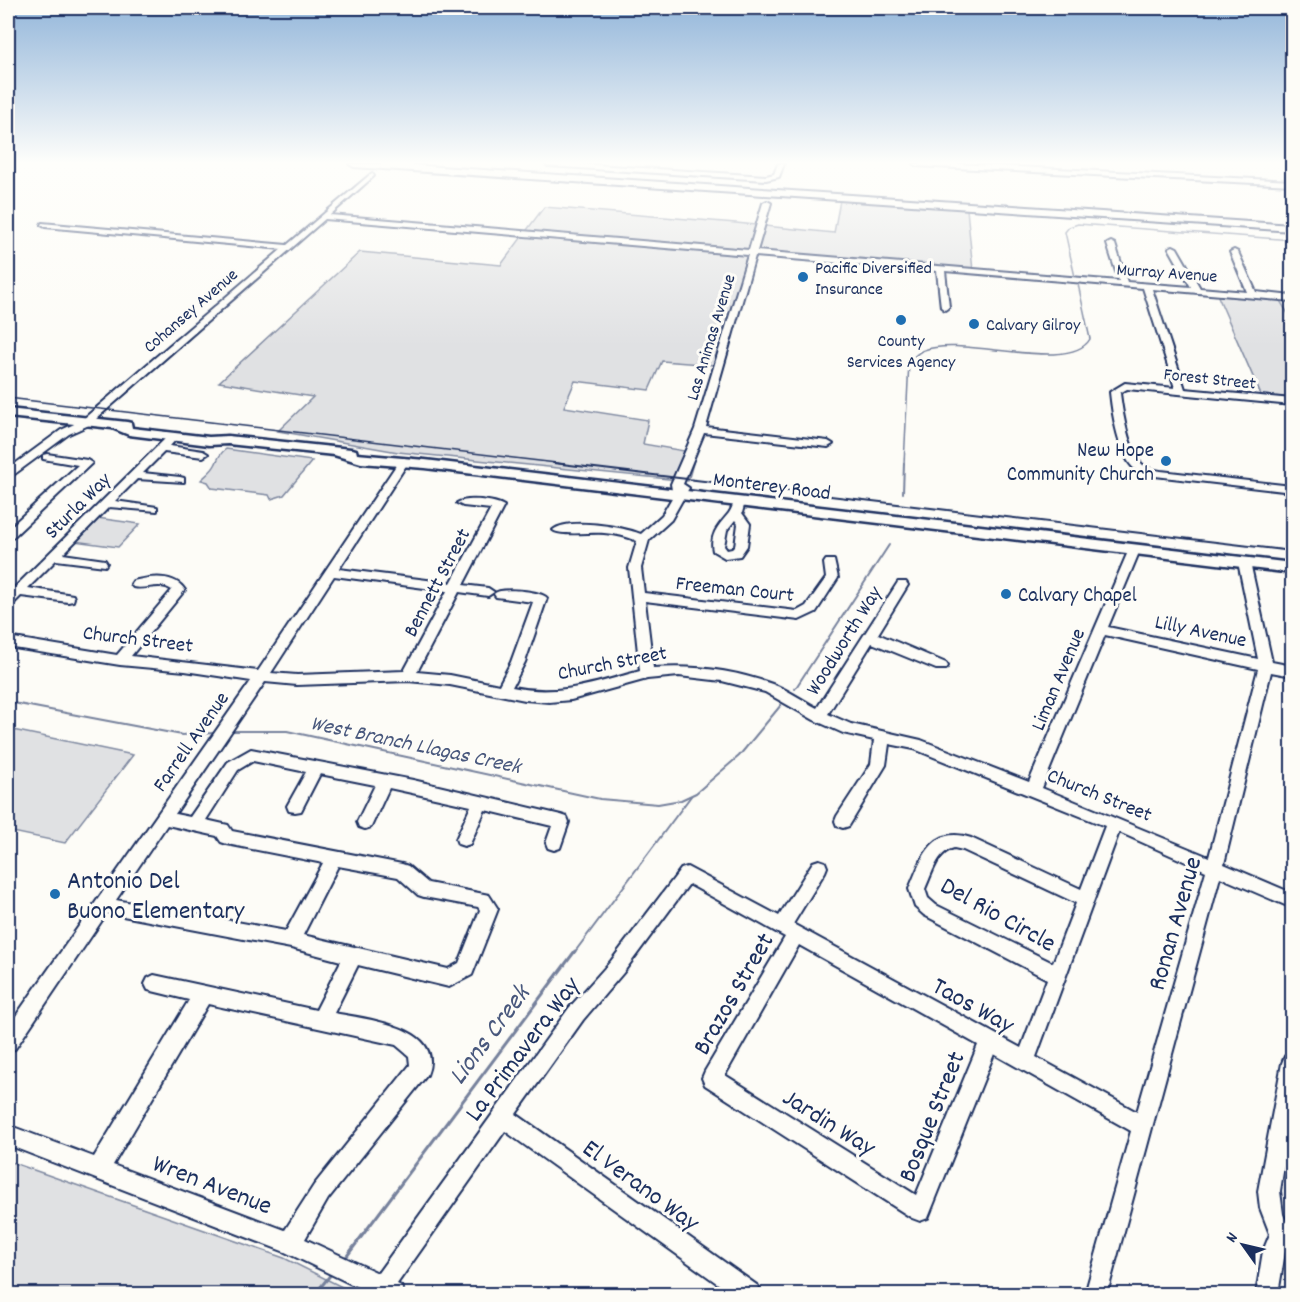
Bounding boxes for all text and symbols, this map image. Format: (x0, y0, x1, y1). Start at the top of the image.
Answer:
place label: Pacific Diversified Insurance (815, 257, 932, 303)
street label: Murray Avenue (1116, 259, 1218, 290)
street label: Cohansey Avenue (139, 264, 244, 360)
marker: Pacific Diversified Insurance (796, 270, 810, 284)
street label: Las Animas Avenue (681, 272, 743, 404)
marker: County Services Agency (894, 313, 908, 327)
place label: Calvary Gilroy (986, 314, 1081, 339)
marker: Calvary Gilroy (967, 317, 981, 331)
place label: County Services Agency (847, 330, 956, 376)
street label: Forest Street (1162, 363, 1258, 398)
place label: New Hope Community Church (1007, 437, 1154, 491)
marker: New Hope Community Church (1159, 454, 1173, 468)
street label: Sturla Way (39, 466, 120, 547)
street label: Monterey Road (711, 466, 832, 510)
street label: Bennett Street (397, 524, 480, 643)
street label: Freeman Court (674, 570, 796, 612)
street label: Woodworth Way (800, 581, 891, 702)
place label: Calvary Chapel (1018, 582, 1137, 612)
marker: Calvary Chapel (999, 587, 1013, 601)
street label: Lilly Avenue (1152, 609, 1249, 657)
street label: Church Street (81, 619, 195, 663)
street label: Liman Avenue (1025, 624, 1095, 736)
street label: Church Street (555, 640, 670, 690)
street label: Farrell Avenue (147, 686, 238, 799)
water label: West Branch Llagas Creek (307, 709, 525, 784)
street label: Church Street (1042, 762, 1156, 832)
street label: Ronan Avenue (1140, 853, 1213, 995)
place label: Antonio Del Buono Elementary (67, 864, 245, 931)
street label: Del Rio Circle (933, 869, 1062, 963)
marker: Antonio Del Buono Elementary (48, 887, 62, 901)
street label: Brazos Street (685, 926, 785, 1063)
street label: Taos Way (925, 969, 1020, 1045)
street label: La Primavera Way (457, 970, 591, 1130)
water label: Lions Creek (440, 976, 543, 1094)
street label: Bosque Street (890, 1046, 976, 1188)
street label: Jardin Way (774, 1081, 882, 1167)
street label: El Verano Way (574, 1132, 707, 1242)
street label: Wren Avenue (147, 1147, 277, 1226)
north arrow (1213, 1215, 1273, 1275)
text: N (1221, 1228, 1244, 1248)

